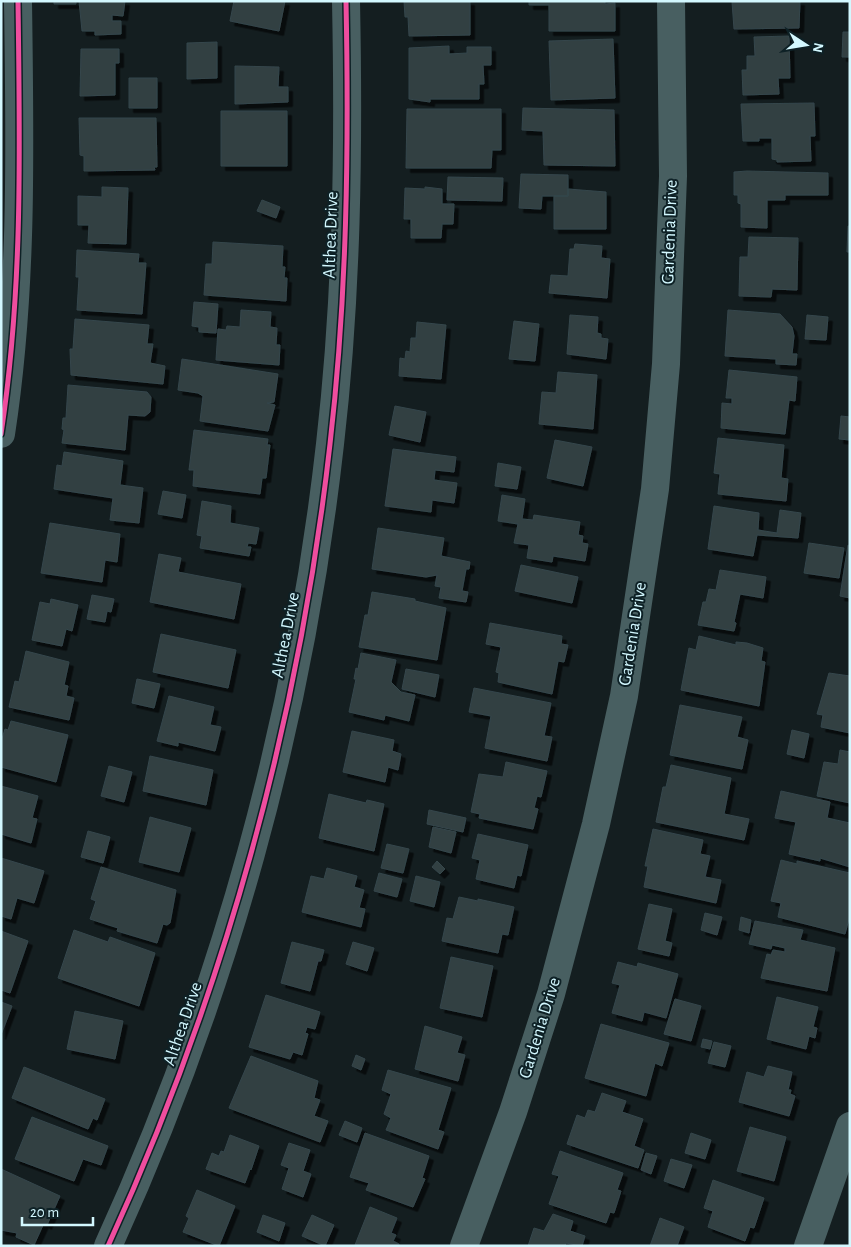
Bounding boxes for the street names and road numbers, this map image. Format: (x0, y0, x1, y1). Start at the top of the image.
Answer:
street label: Gardenia Drive (659, 179, 681, 285)
street label: Althea Drive (320, 191, 342, 279)
street label: Gardenia Drive (616, 581, 650, 687)
street label: Althea Drive (269, 591, 303, 679)
street label: Gardenia Drive (516, 975, 564, 1081)
street label: Althea Drive (160, 980, 206, 1068)

